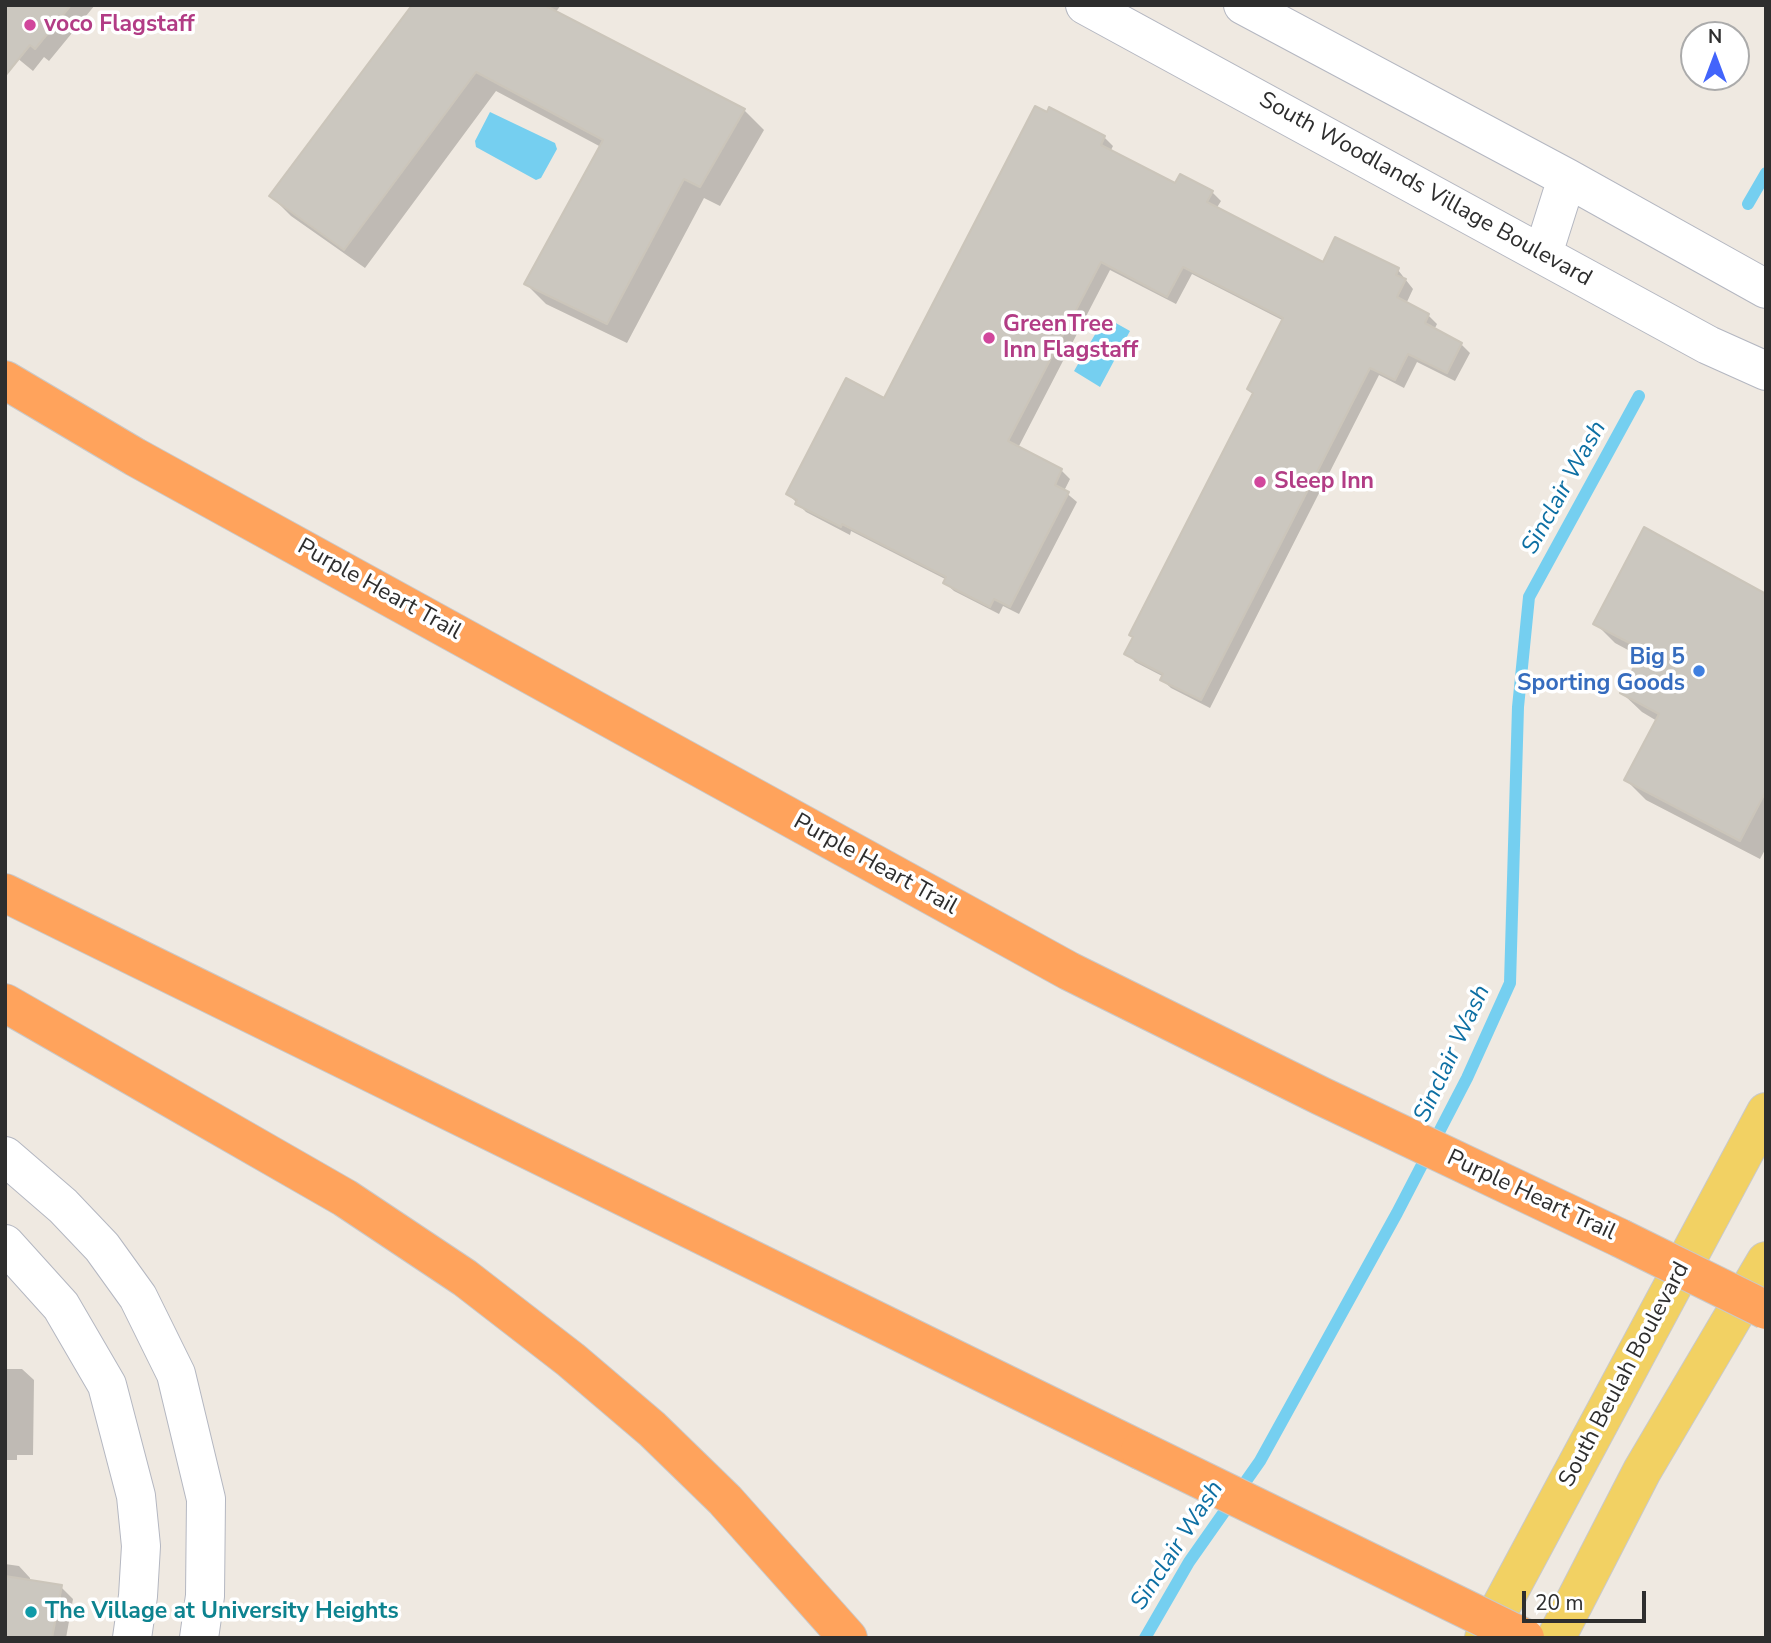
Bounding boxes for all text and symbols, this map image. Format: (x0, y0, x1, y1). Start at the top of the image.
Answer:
place label: voco Flagstaff (44, 11, 195, 39)
marker: voco Flagstaff (22, 17, 38, 33)
north arrow (1680, 21, 1750, 91)
text: N (1708, 24, 1722, 50)
street label: South Woodlands Village Boulevard (1254, 87, 1596, 293)
place label: GreenTree Inn Flagstaff (1003, 311, 1138, 365)
marker: GreenTree Inn Flagstaff (981, 330, 997, 346)
water label: Sinclair Wash (1516, 416, 1614, 560)
place label: Sleep Inn (1274, 468, 1374, 496)
marker: Sleep Inn (1252, 474, 1268, 490)
street label: Purple Heart Trail (292, 534, 466, 646)
place label: Big 5 Sporting Goods (1517, 644, 1685, 698)
marker: Big 5 Sporting Goods (1691, 663, 1707, 679)
street label: Purple Heart Trail (788, 809, 962, 921)
water label: Sinclair Wash (1409, 981, 1497, 1127)
street label: Purple Heart Trail (1442, 1145, 1620, 1247)
street label: South Beulah Boulevard (1554, 1258, 1696, 1492)
water label: Sinclair Wash (1126, 1476, 1230, 1616)
scale bar (1526, 1576, 1650, 1620)
text: 20 m (1535, 1589, 1584, 1617)
place label: The Village at University Heights (45, 1598, 399, 1626)
marker: The Village at University Heights (23, 1604, 39, 1620)

